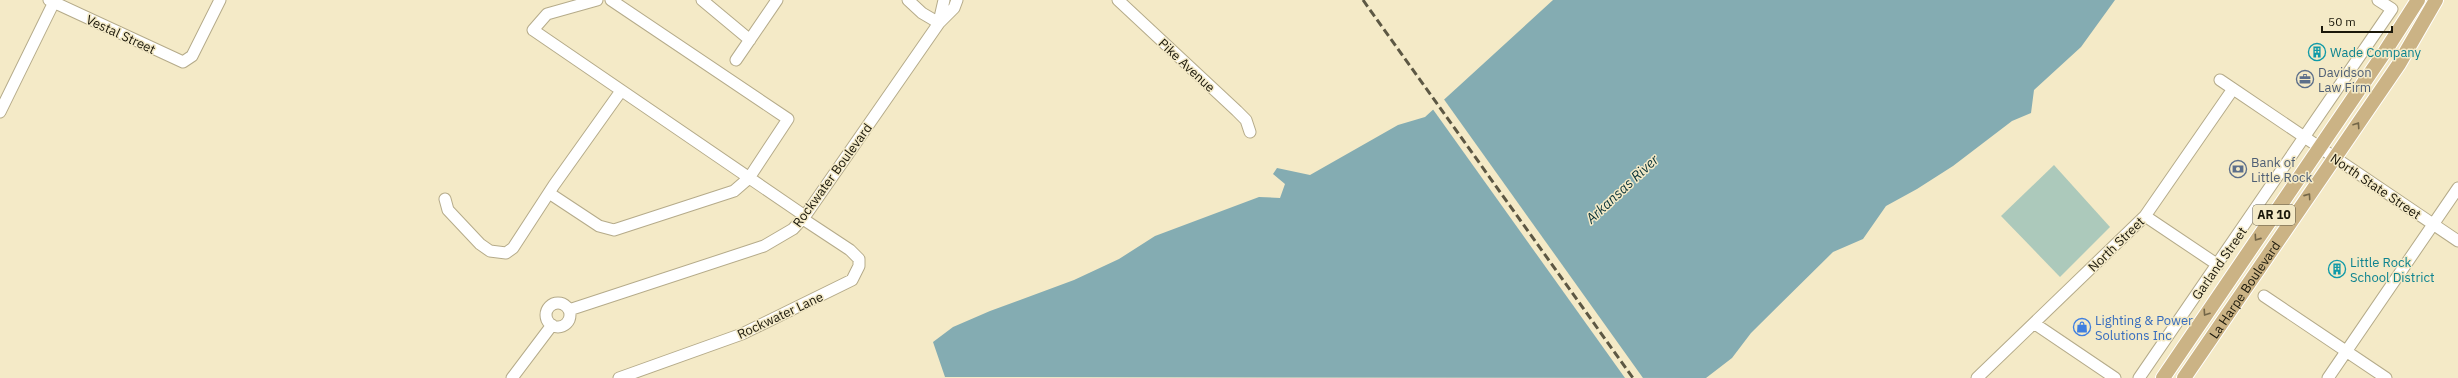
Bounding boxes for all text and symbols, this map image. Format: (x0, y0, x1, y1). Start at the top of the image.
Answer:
scale bar (2322, 8, 2392, 34)
street label: Vestal Street (83, 11, 158, 58)
text: 50 m (2328, 14, 2356, 29)
street label: Pike Avenue (1155, 35, 1219, 96)
building icon: Wade Company (2307, 42, 2327, 62)
place label: Wade Company (2330, 44, 2422, 61)
place label: Davidson Law Firm (2318, 64, 2372, 96)
office icon: Davidson Law Firm (2295, 69, 2315, 89)
street label: Rockwater Boulevard (789, 120, 876, 231)
one-way arrow (2352, 123, 2359, 130)
water label: Arkansas River (1581, 150, 1663, 228)
street label: North State Street (2327, 150, 2424, 223)
place label: Bank of Little Rock (2251, 154, 2312, 186)
bank icon: Bank of Little Rock (2228, 159, 2248, 179)
one-way arrow (2303, 193, 2311, 200)
road number: AR 10 (2253, 205, 2295, 225)
street label: North Street (2085, 213, 2148, 275)
street label: Garland Street (2188, 224, 2251, 303)
one-way arrow (2254, 234, 2262, 241)
street label: La Harpe Boulevard (2206, 238, 2284, 342)
place label: Little Rock School District (2350, 254, 2435, 286)
building icon: Little Rock School District (2327, 259, 2347, 279)
street label: Rockwater Lane (734, 288, 826, 343)
one-way arrow (2204, 309, 2211, 316)
place label: Lighting & Power Solutions Inc (2095, 312, 2193, 344)
shop icon: Lighting & Power Solutions Inc (2072, 317, 2092, 337)

